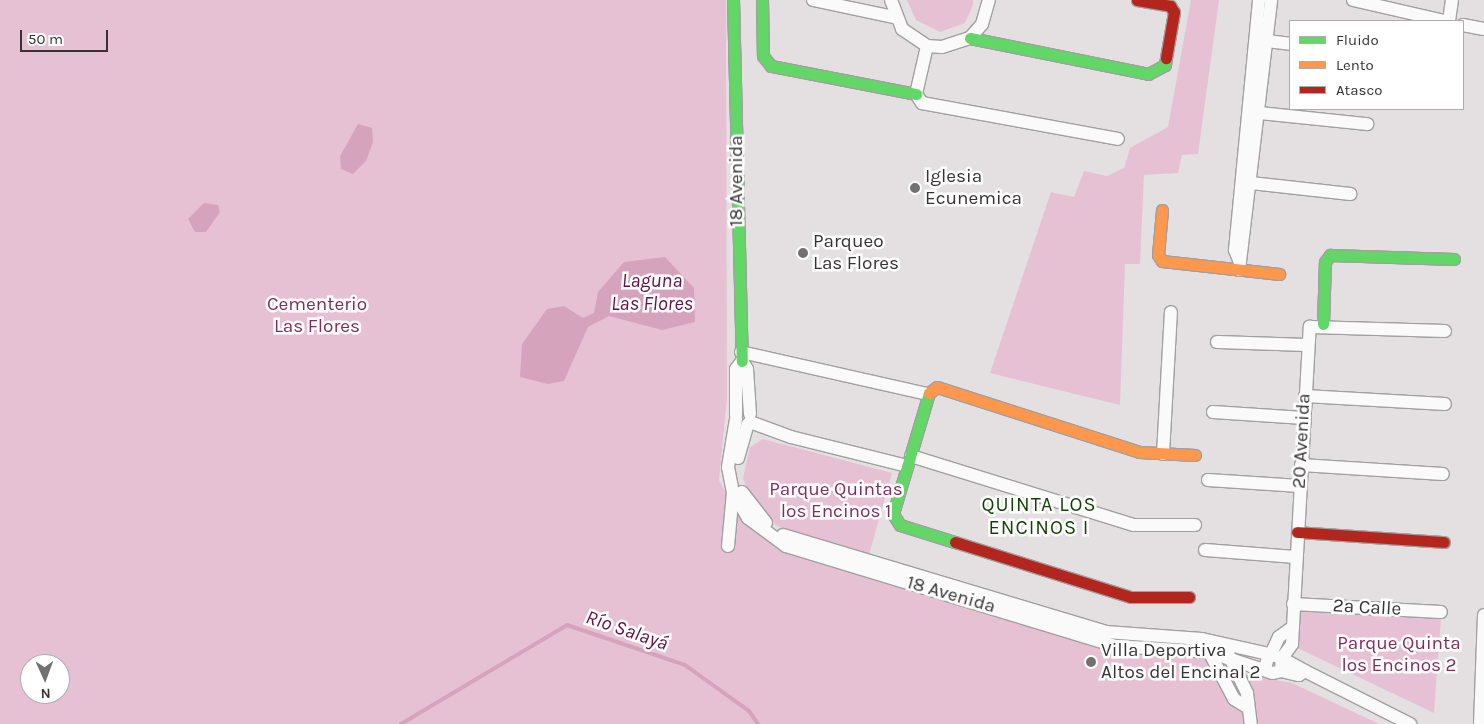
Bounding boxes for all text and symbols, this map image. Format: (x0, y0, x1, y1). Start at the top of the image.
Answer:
scale bar (22, 20, 110, 52)
legend (1289, 20, 1464, 110)
text: 50 m (28, 30, 63, 48)
text: Fluido (1336, 31, 1379, 49)
text: Lento (1336, 56, 1374, 74)
text: Atasco (1336, 81, 1382, 99)
street label: 18 Avenida (726, 135, 748, 227)
place label: Iglesia Ecunemica (925, 166, 1022, 210)
marker: Iglesia Ecunemica (909, 182, 921, 194)
place label: Parqueo Las Flores (813, 231, 899, 275)
marker: Parqueo Las Flores (797, 247, 809, 259)
water label: Laguna Las Flores (611, 269, 693, 316)
park label: Cementerio Las Flores (267, 294, 367, 338)
street label: 20 Avenida (1288, 393, 1316, 489)
park label: Parque Quintas los Encinos 1 (769, 479, 903, 523)
district label: QUINTA LOS ENCINOS I (980, 493, 1098, 540)
street label: 18 Avenida (904, 571, 998, 619)
street label: 2a Calle (1332, 595, 1402, 621)
water label: Río Salayá (583, 605, 671, 655)
park label: Parque Quinta los Encinos 2 (1337, 633, 1461, 677)
place label: Villa Deportiva Altos del Encinal 2 (1101, 640, 1260, 684)
north arrow (20, 654, 70, 704)
marker: Villa Deportiva Altos del Encinal 2 (1085, 656, 1097, 668)
text: N (40, 685, 51, 702)

